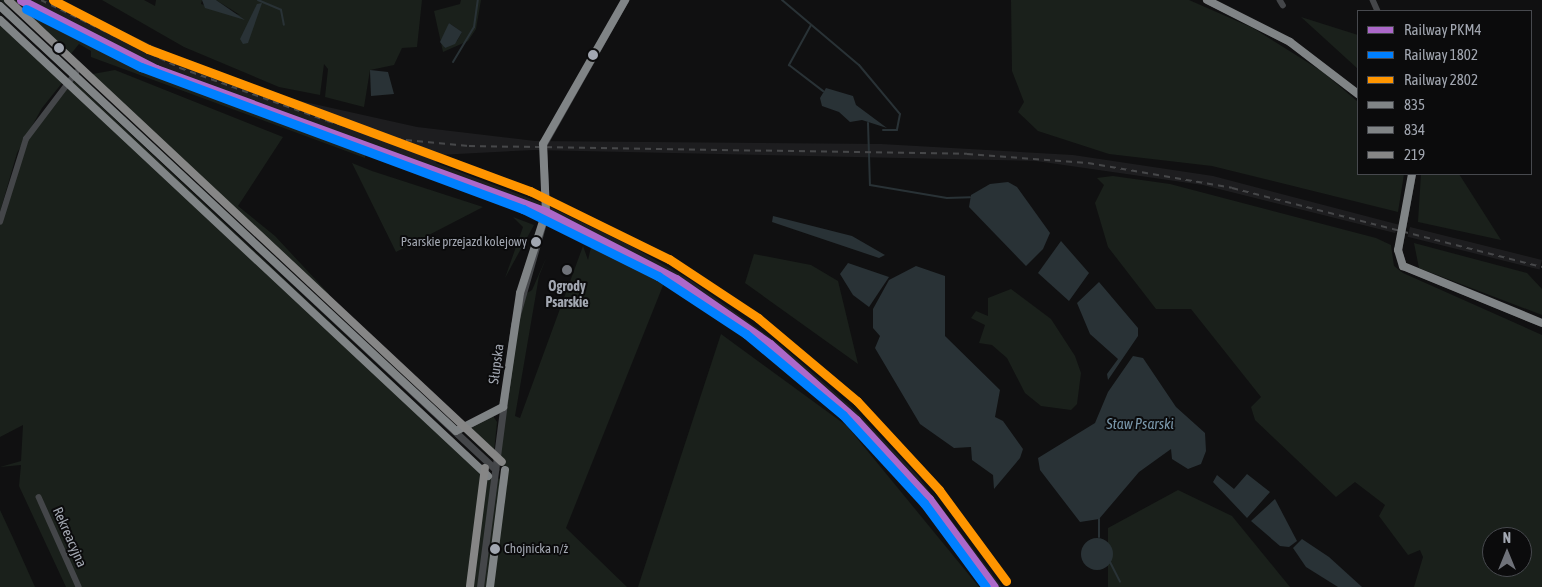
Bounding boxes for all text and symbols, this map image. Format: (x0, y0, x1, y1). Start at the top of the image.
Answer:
legend (1357, 10, 1532, 175)
text: Railway PKM4 (1404, 21, 1482, 38)
unlabelled marker (54, 43, 64, 53)
text: Railway 1802 (1404, 46, 1478, 63)
unlabelled marker (588, 50, 598, 60)
text: Railway 2802 (1404, 71, 1478, 88)
text: 835 (1404, 96, 1425, 113)
text: 834 (1404, 121, 1425, 138)
text: 219 (1404, 146, 1425, 163)
place label: Psarskie przejazd kolejowy (401, 234, 527, 250)
marker: Psarskie przejazd kolejowy (531, 237, 541, 247)
marker: Ogrody Psarskie (561, 264, 573, 276)
place label: Ogrody Psarskie (545, 278, 589, 310)
street label: Słupska (485, 343, 507, 385)
water label: Staw Psarski (1106, 415, 1174, 433)
street label: Rekreacyjna (49, 504, 91, 570)
north arrow (1482, 527, 1532, 577)
text: N (1503, 530, 1511, 546)
place label: Chojnicka n/ż (504, 541, 568, 557)
marker: Chojnicka n/ż (490, 544, 500, 554)

